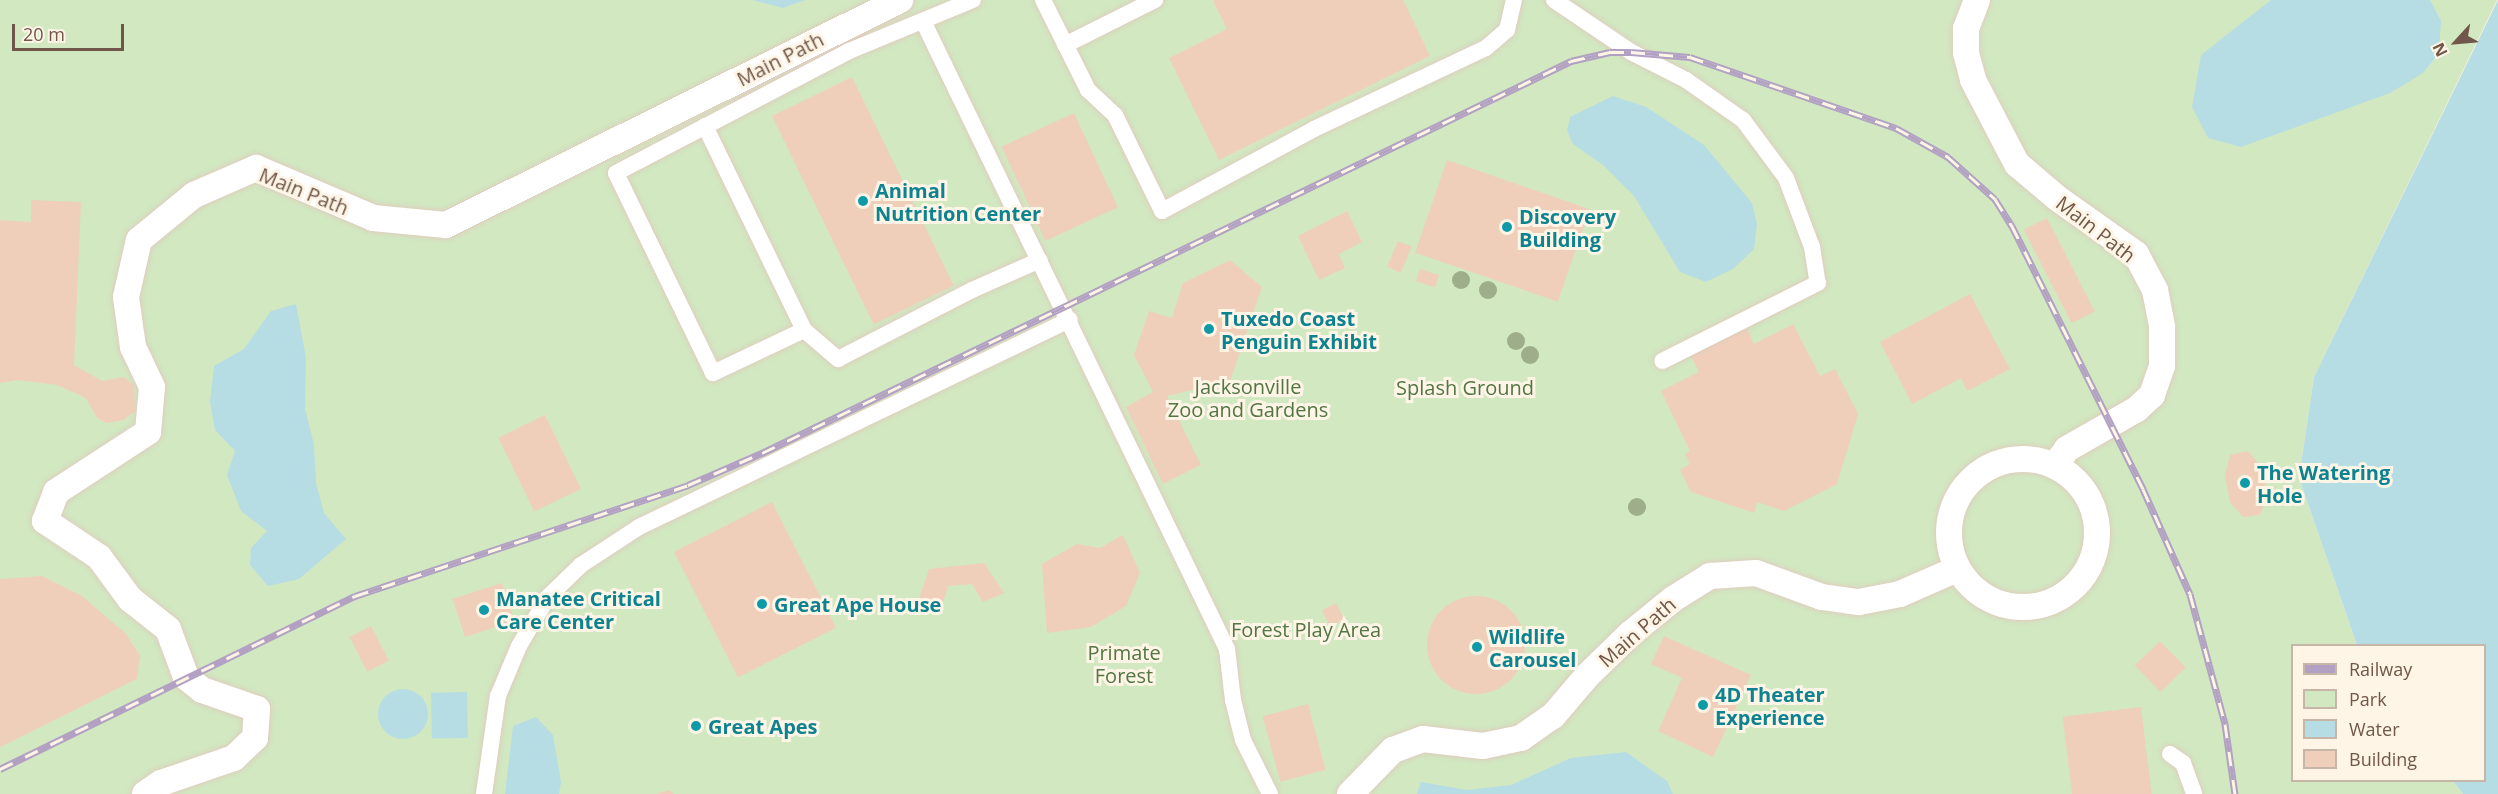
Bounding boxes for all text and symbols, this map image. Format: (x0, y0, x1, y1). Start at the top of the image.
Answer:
scale bar (15, 12, 128, 50)
north arrow (2426, 12, 2486, 72)
text: 20 m (23, 22, 65, 46)
street label: Main Path (733, 27, 827, 91)
text: N (2427, 39, 2453, 61)
street label: Main Path (256, 162, 352, 220)
place label: Animal Nutrition Center (875, 178, 1041, 225)
street label: Main Path (2052, 191, 2140, 267)
marker: Animal Nutrition Center (856, 194, 870, 208)
place label: Discovery Building (1519, 204, 1616, 251)
marker: Discovery Building (1500, 220, 1514, 234)
place label: Tuxedo Coast Penguin Exhibit (1221, 306, 1377, 353)
marker: Tuxedo Coast Penguin Exhibit (1202, 322, 1216, 336)
park label: Jacksonville Zoo and Gardens (1168, 374, 1328, 421)
park label: Splash Ground (1396, 375, 1534, 399)
place label: The Watering Hole (2257, 460, 2390, 507)
marker: The Watering Hole (2238, 476, 2252, 490)
place label: Manatee Critical Care Center (496, 586, 661, 633)
place label: Great Ape House (774, 592, 941, 616)
street label: Main Path (1594, 592, 1680, 672)
marker: Great Ape House (755, 597, 769, 611)
marker: Manatee Critical Care Center (477, 603, 491, 617)
park label: Forest Play Area (1231, 617, 1381, 641)
place label: Wildlife Carousel (1489, 624, 1576, 671)
marker: Wildlife Carousel (1470, 640, 1484, 654)
park label: Primate Forest (1087, 641, 1161, 688)
legend (2291, 644, 2486, 782)
text: Railway (2349, 657, 2412, 681)
place label: 4D Theater Experience (1715, 682, 1825, 729)
text: Park (2349, 687, 2387, 711)
marker: 4D Theater Experience (1696, 698, 1710, 712)
place label: Great Apes (708, 714, 818, 738)
text: Water (2349, 717, 2400, 741)
marker: Great Apes (689, 719, 703, 733)
text: Building (2349, 747, 2417, 771)

